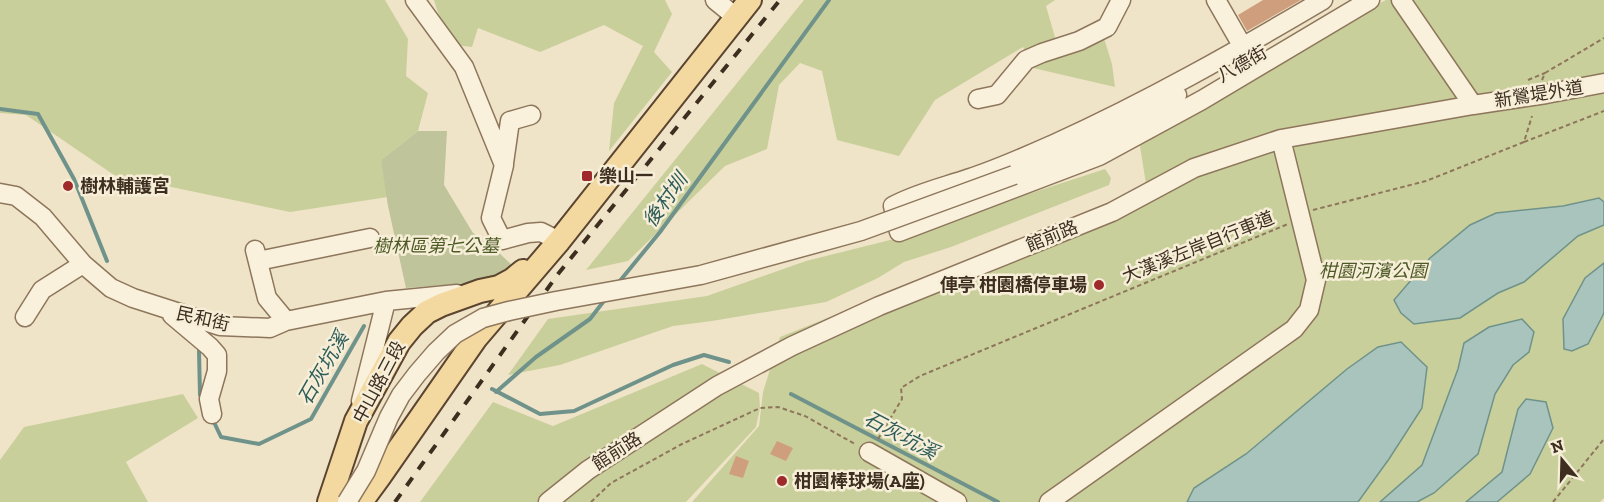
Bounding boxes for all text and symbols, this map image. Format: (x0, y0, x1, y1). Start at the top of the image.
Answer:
street label: 八德街 (1213, 41, 1271, 87)
street label: 新鶯堤外道 (1493, 76, 1585, 112)
place label: 樂山一 (599, 165, 653, 187)
water label: 後村圳 (638, 166, 694, 231)
marker: 樂山一 (580, 169, 594, 183)
place label: 樹林輔護宮 (80, 175, 170, 197)
marker: 樹林輔護宮 (61, 179, 75, 193)
street label: 大漢溪左岸自行車道 (1119, 206, 1277, 288)
street label: 館前路 (1023, 216, 1081, 256)
park label: 樹林區第七公墓 (373, 235, 502, 257)
park label: 柑園河濱公園 (1319, 260, 1430, 282)
place label: 俥亭 柑園橋停車場 (940, 274, 1087, 296)
marker: 俥亭 柑園橋停車場 (1092, 278, 1106, 292)
street label: 民和街 (174, 302, 232, 336)
water label: 石灰坑溪 (293, 325, 355, 409)
street label: 中山路三段 (348, 337, 410, 427)
water label: 石灰坑溪 (860, 406, 945, 466)
street label: 館前路 (588, 427, 646, 475)
north arrow (1532, 430, 1592, 490)
text: N (1548, 435, 1566, 457)
place label: 柑園棒球場(A座) (794, 470, 925, 492)
marker: 柑園棒球場(A座) (775, 474, 789, 488)

